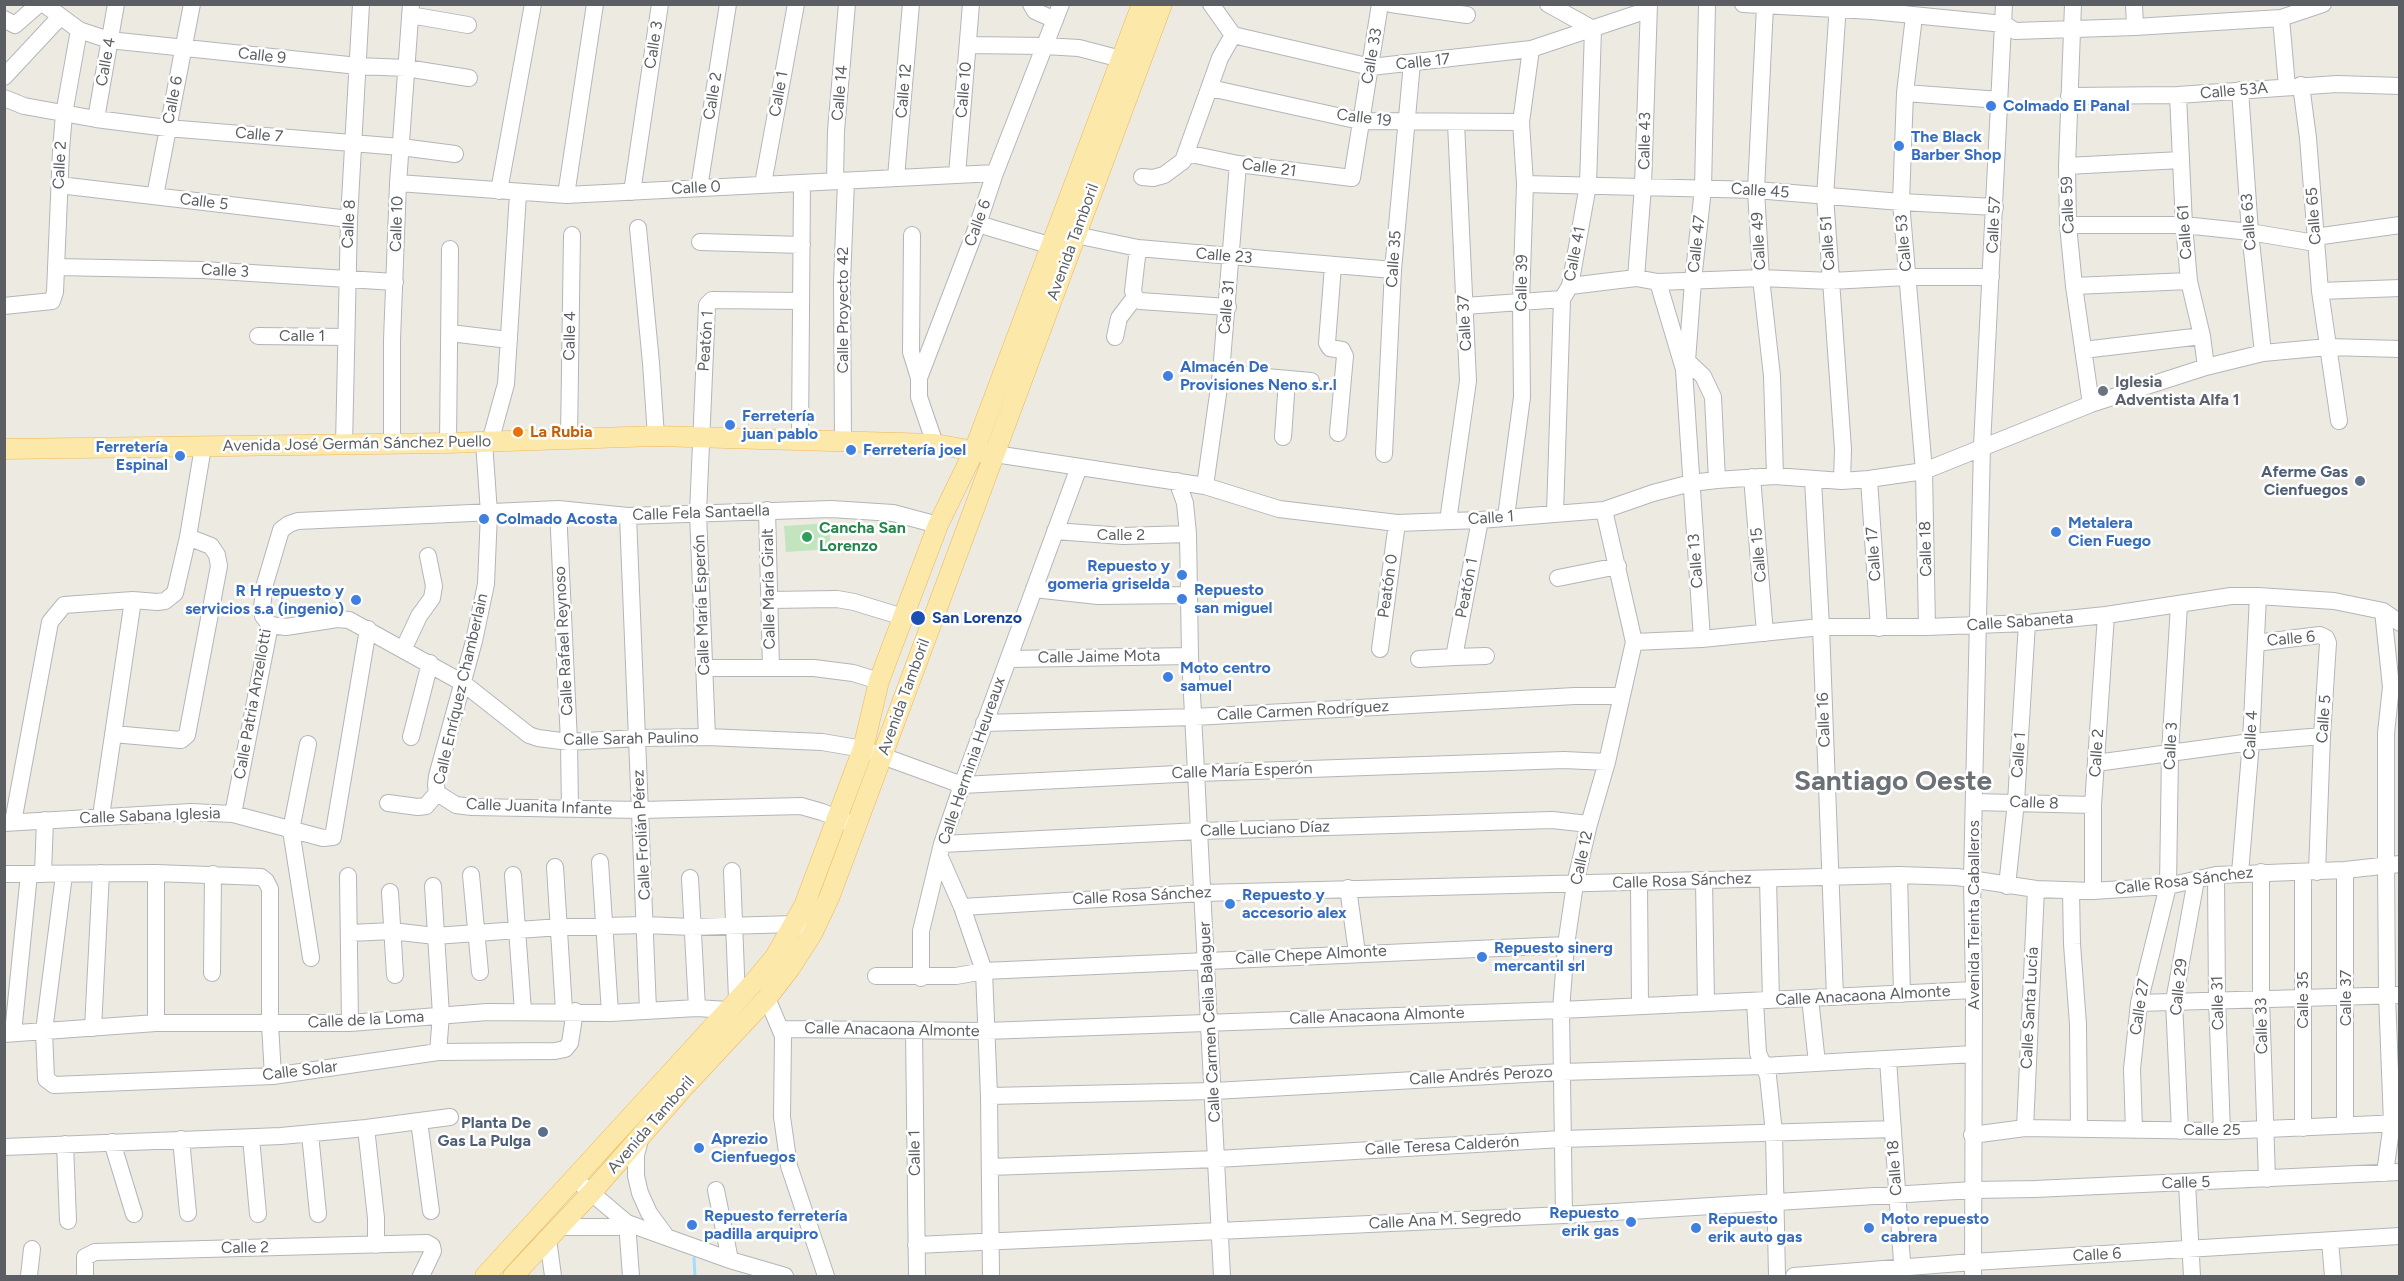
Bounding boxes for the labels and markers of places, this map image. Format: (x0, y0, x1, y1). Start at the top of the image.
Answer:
place label: Colmado El Panal (2003, 96, 2130, 116)
marker: Colmado El Panal (1984, 99, 1998, 113)
place label: The Black Barber Shop (1911, 127, 2001, 165)
marker: The Black Barber Shop (1892, 139, 1906, 153)
place label: Almacén De Provisiones Neno s.r.l (1180, 357, 1337, 395)
marker: Almacén De Provisiones Neno s.r.l (1161, 369, 1175, 383)
place label: Iglesia Adventista Alfa 1 (2115, 372, 2240, 410)
marker: Iglesia Adventista Alfa 1 (2096, 384, 2110, 398)
place label: Ferretería juan pablo (742, 406, 818, 444)
marker: Ferretería juan pablo (723, 418, 737, 432)
place label: La Rubia (530, 422, 593, 442)
marker: La Rubia (511, 425, 525, 439)
place label: Ferretería Espinal (95, 437, 168, 475)
place label: Ferretería joel (863, 440, 966, 460)
marker: Ferretería joel (844, 443, 858, 457)
marker: Ferretería Espinal (173, 449, 187, 463)
place label: Aferme Gas Cienfuegos (2261, 462, 2348, 500)
marker: Aferme Gas Cienfuegos (2353, 474, 2367, 488)
place label: Colmado Acosta (496, 509, 617, 529)
marker: Colmado Acosta (477, 512, 491, 526)
place label: Metalera Cien Fuego (2068, 513, 2151, 551)
place label: Cancha San Lorenzo (819, 518, 906, 556)
marker: Metalera Cien Fuego (2049, 525, 2063, 539)
marker: Cancha San Lorenzo (800, 530, 814, 544)
place label: Repuesto y gomeria griselda (1048, 556, 1170, 594)
marker: Repuesto y gomeria griselda (1175, 568, 1189, 582)
place label: Repuesto san miguel (1194, 580, 1273, 618)
place label: R H repuesto y servicios s.a (ingenio) (185, 581, 344, 619)
marker: Repuesto san miguel (1175, 592, 1189, 606)
marker: R H repuesto y servicios s.a (ingenio) (349, 593, 363, 607)
place label: San Lorenzo (932, 608, 1022, 628)
marker: San Lorenzo (909, 609, 927, 627)
place label: Moto centro samuel (1180, 658, 1271, 696)
marker: Moto centro samuel (1161, 670, 1175, 684)
place label: Repuesto y accesorio alex (1242, 885, 1347, 923)
marker: Repuesto y accesorio alex (1223, 897, 1237, 911)
place label: Repuesto sinerg mercantil srl (1494, 938, 1613, 976)
marker: Repuesto sinerg mercantil srl (1475, 950, 1489, 964)
place label: Planta De Gas La Pulga (438, 1113, 531, 1151)
marker: Planta De Gas La Pulga (536, 1125, 550, 1139)
place label: Aprezio Cienfuegos (711, 1129, 795, 1167)
marker: Aprezio Cienfuegos (692, 1141, 706, 1155)
place label: Repuesto erik gas (1549, 1203, 1619, 1241)
place label: Repuesto ferretería padilla arquipro (704, 1206, 847, 1244)
place label: Repuesto erik auto gas (1708, 1209, 1802, 1247)
place label: Moto repuesto cabrera (1881, 1209, 1989, 1247)
marker: Repuesto erik gas (1624, 1215, 1638, 1229)
marker: Repuesto ferretería padilla arquipro (685, 1218, 699, 1232)
marker: Repuesto erik auto gas (1689, 1221, 1703, 1235)
marker: Moto repuesto cabrera (1862, 1221, 1876, 1235)

